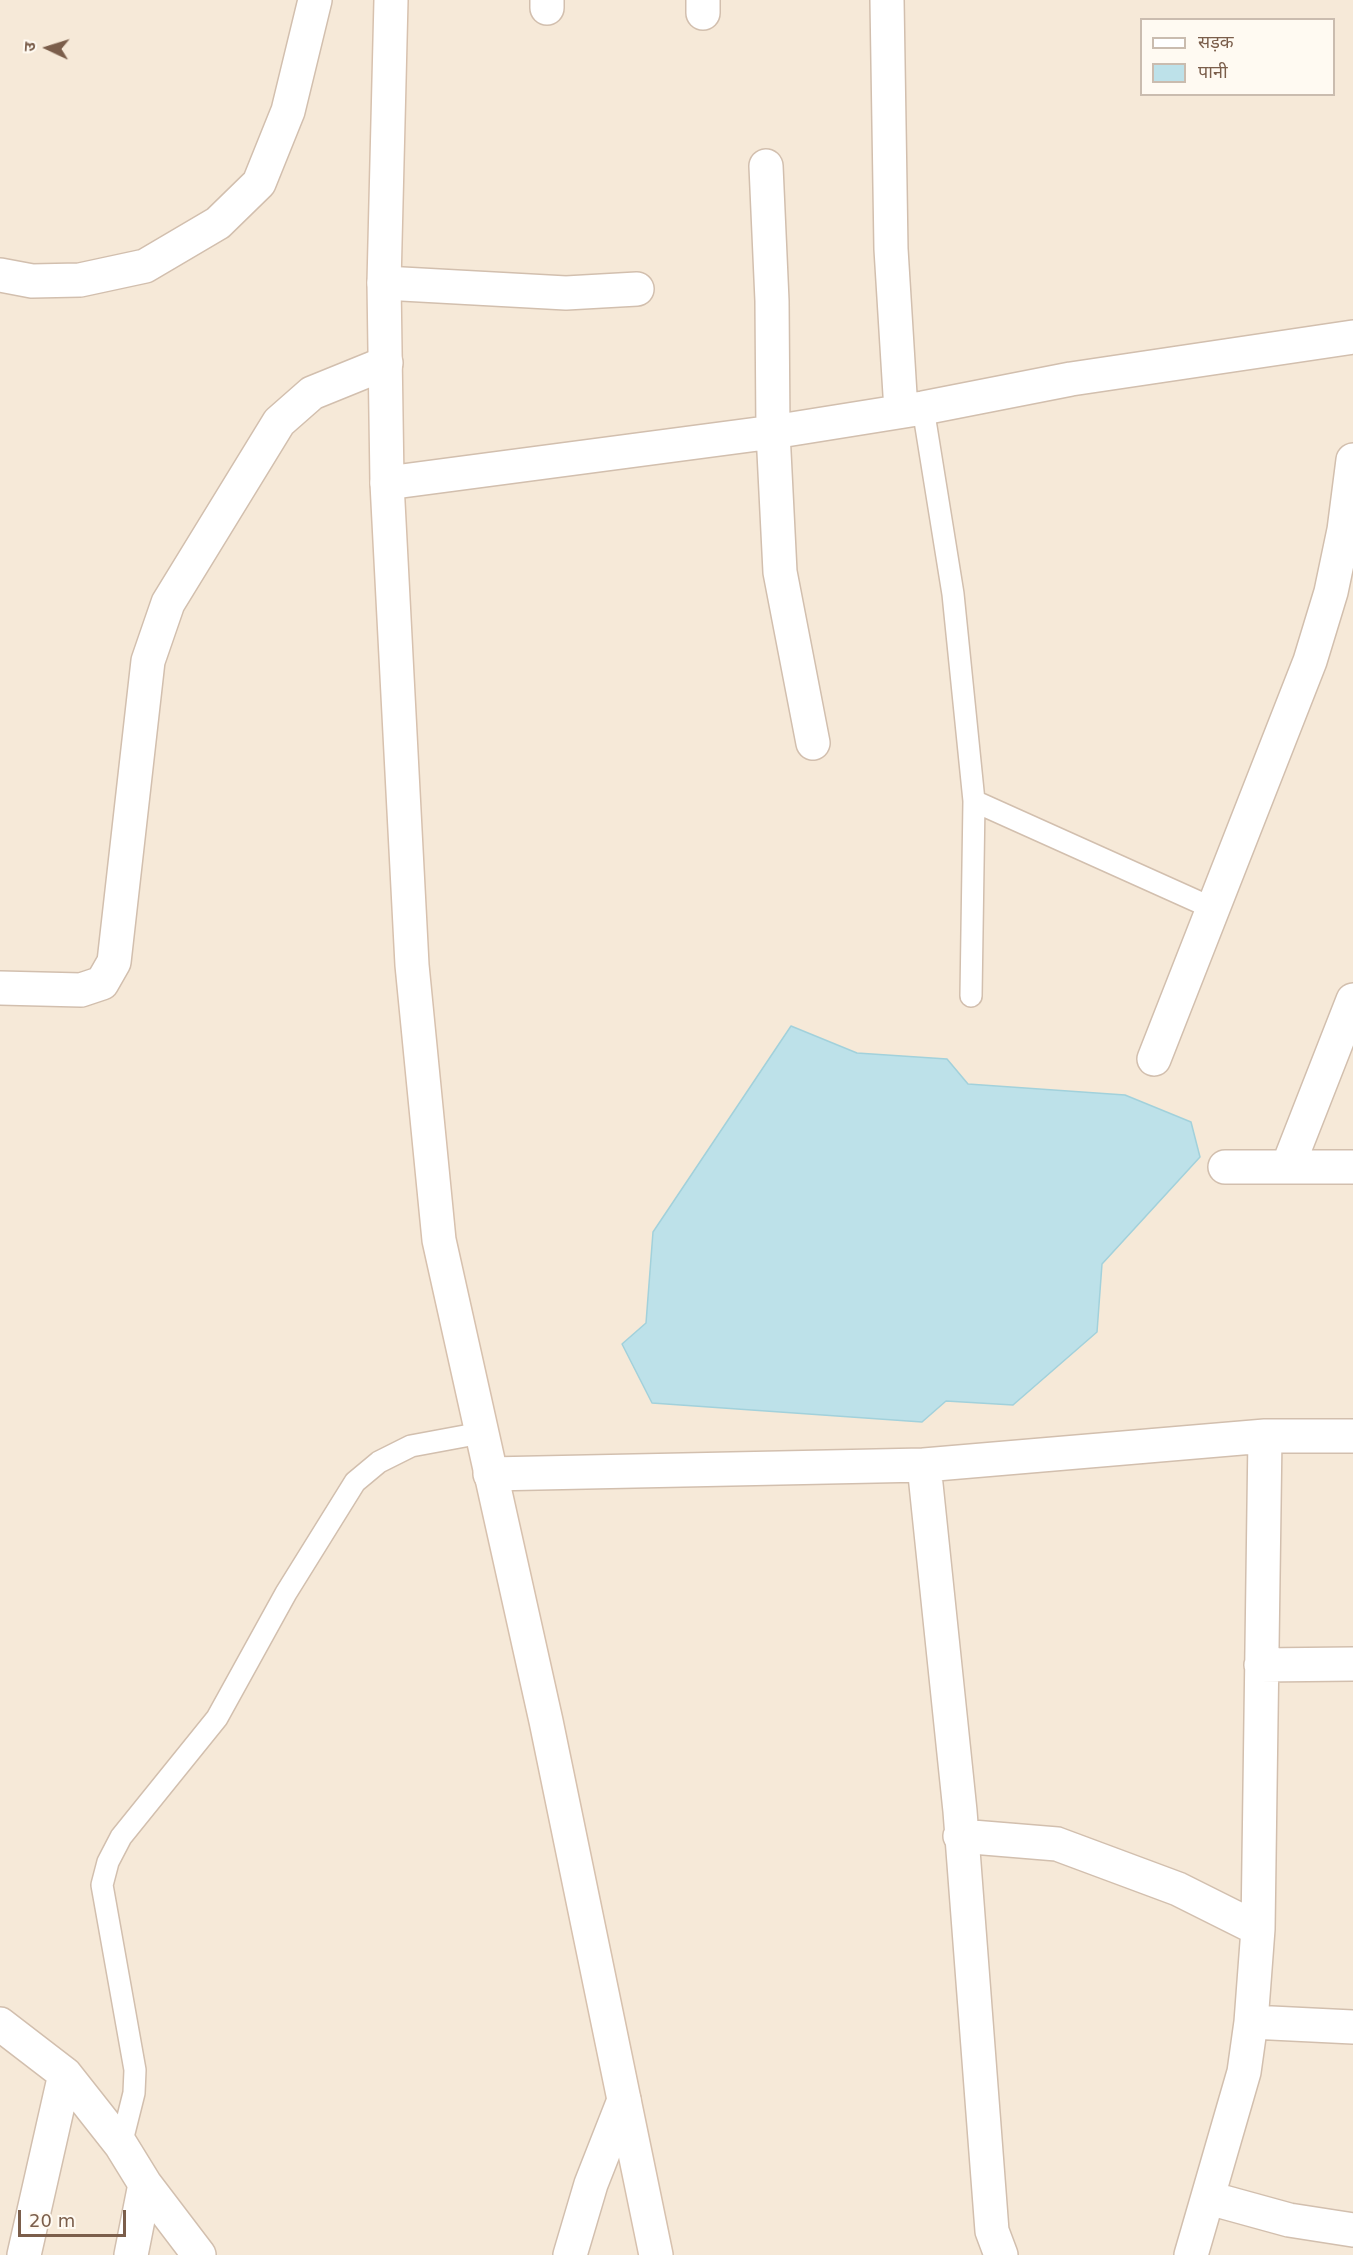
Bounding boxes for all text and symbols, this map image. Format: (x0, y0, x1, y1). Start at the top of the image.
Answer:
north arrow (18, 18, 78, 78)
legend (1140, 18, 1335, 96)
text: सड़क (1198, 31, 1234, 52)
text: उ (20, 41, 39, 52)
text: पानी (1198, 61, 1228, 82)
scale bar (21, 2198, 129, 2236)
text: 20 m (29, 2210, 75, 2231)

